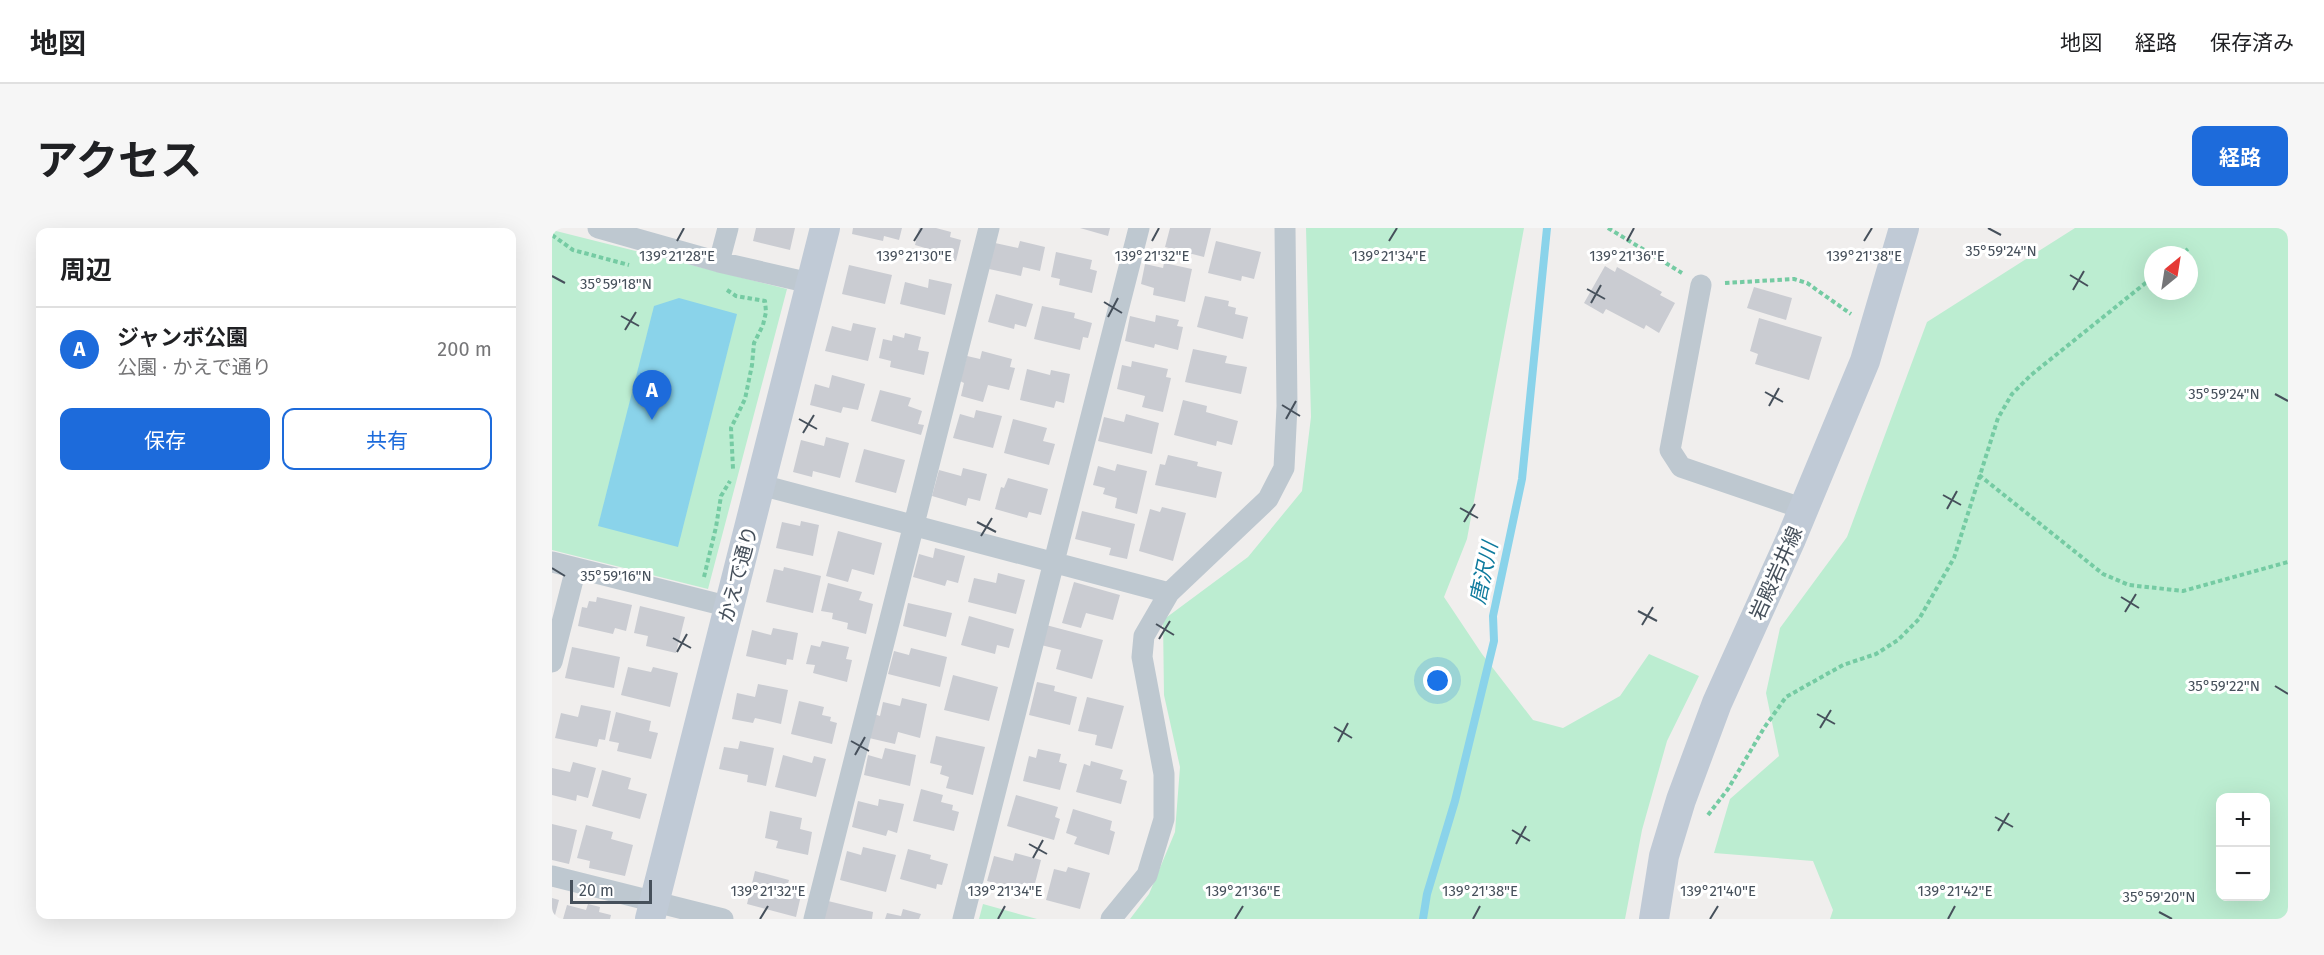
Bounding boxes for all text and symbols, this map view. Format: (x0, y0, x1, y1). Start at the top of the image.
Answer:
text: 地図 (30, 27, 86, 60)
text: 地図 (2060, 30, 2102, 56)
text: 経路 (2135, 30, 2177, 56)
text: 保存済み (2210, 30, 2294, 56)
button: 経路 (2192, 126, 2288, 186)
text: アクセス (36, 136, 202, 186)
text: 35°59'24"N (1965, 242, 2037, 260)
north arrow (2144, 246, 2198, 300)
text: 139°21'28"E (639, 247, 715, 265)
text: 139°21'30"E (876, 247, 952, 265)
text: 139°21'32"E (1114, 247, 1190, 265)
text: 139°21'34"E (1351, 247, 1427, 265)
text: 139°21'36"E (1589, 247, 1665, 265)
text: 139°21'38"E (1826, 247, 1902, 265)
text: 周辺 (60, 255, 112, 286)
text: 35°59'18"N (580, 275, 652, 293)
text: ジャンボ公園 (117, 324, 248, 351)
text: A (74, 337, 85, 361)
text: 200 m (437, 337, 492, 361)
text: 公園 · かえで通り (117, 355, 272, 379)
pin: A (632, 370, 672, 420)
text: 35°59'24"N (2188, 385, 2260, 403)
button: 保存 (60, 408, 270, 470)
button: 共有 (282, 408, 492, 470)
street label: 岩殿岩井線 (1745, 522, 1807, 624)
street label: かえで通り (714, 523, 762, 625)
water label: 唐沢川 (1465, 538, 1504, 607)
text: 35°59'16"N (580, 567, 652, 585)
your location (1423, 666, 1452, 695)
text: 35°59'22"N (2188, 677, 2260, 695)
map controls (2216, 793, 2270, 901)
button: + (2216, 793, 2270, 847)
button: − (2216, 847, 2270, 901)
scale bar (570, 877, 652, 904)
text: 20 m (579, 881, 614, 900)
text: 139°21'32"E (730, 882, 806, 900)
text: 139°21'34"E (967, 882, 1043, 900)
text: 139°21'36"E (1205, 882, 1281, 900)
text: 139°21'38"E (1442, 882, 1518, 900)
text: 139°21'40"E (1680, 882, 1756, 900)
text: 139°21'42"E (1918, 882, 1992, 900)
text: 35°59'20"N (2122, 888, 2196, 906)

